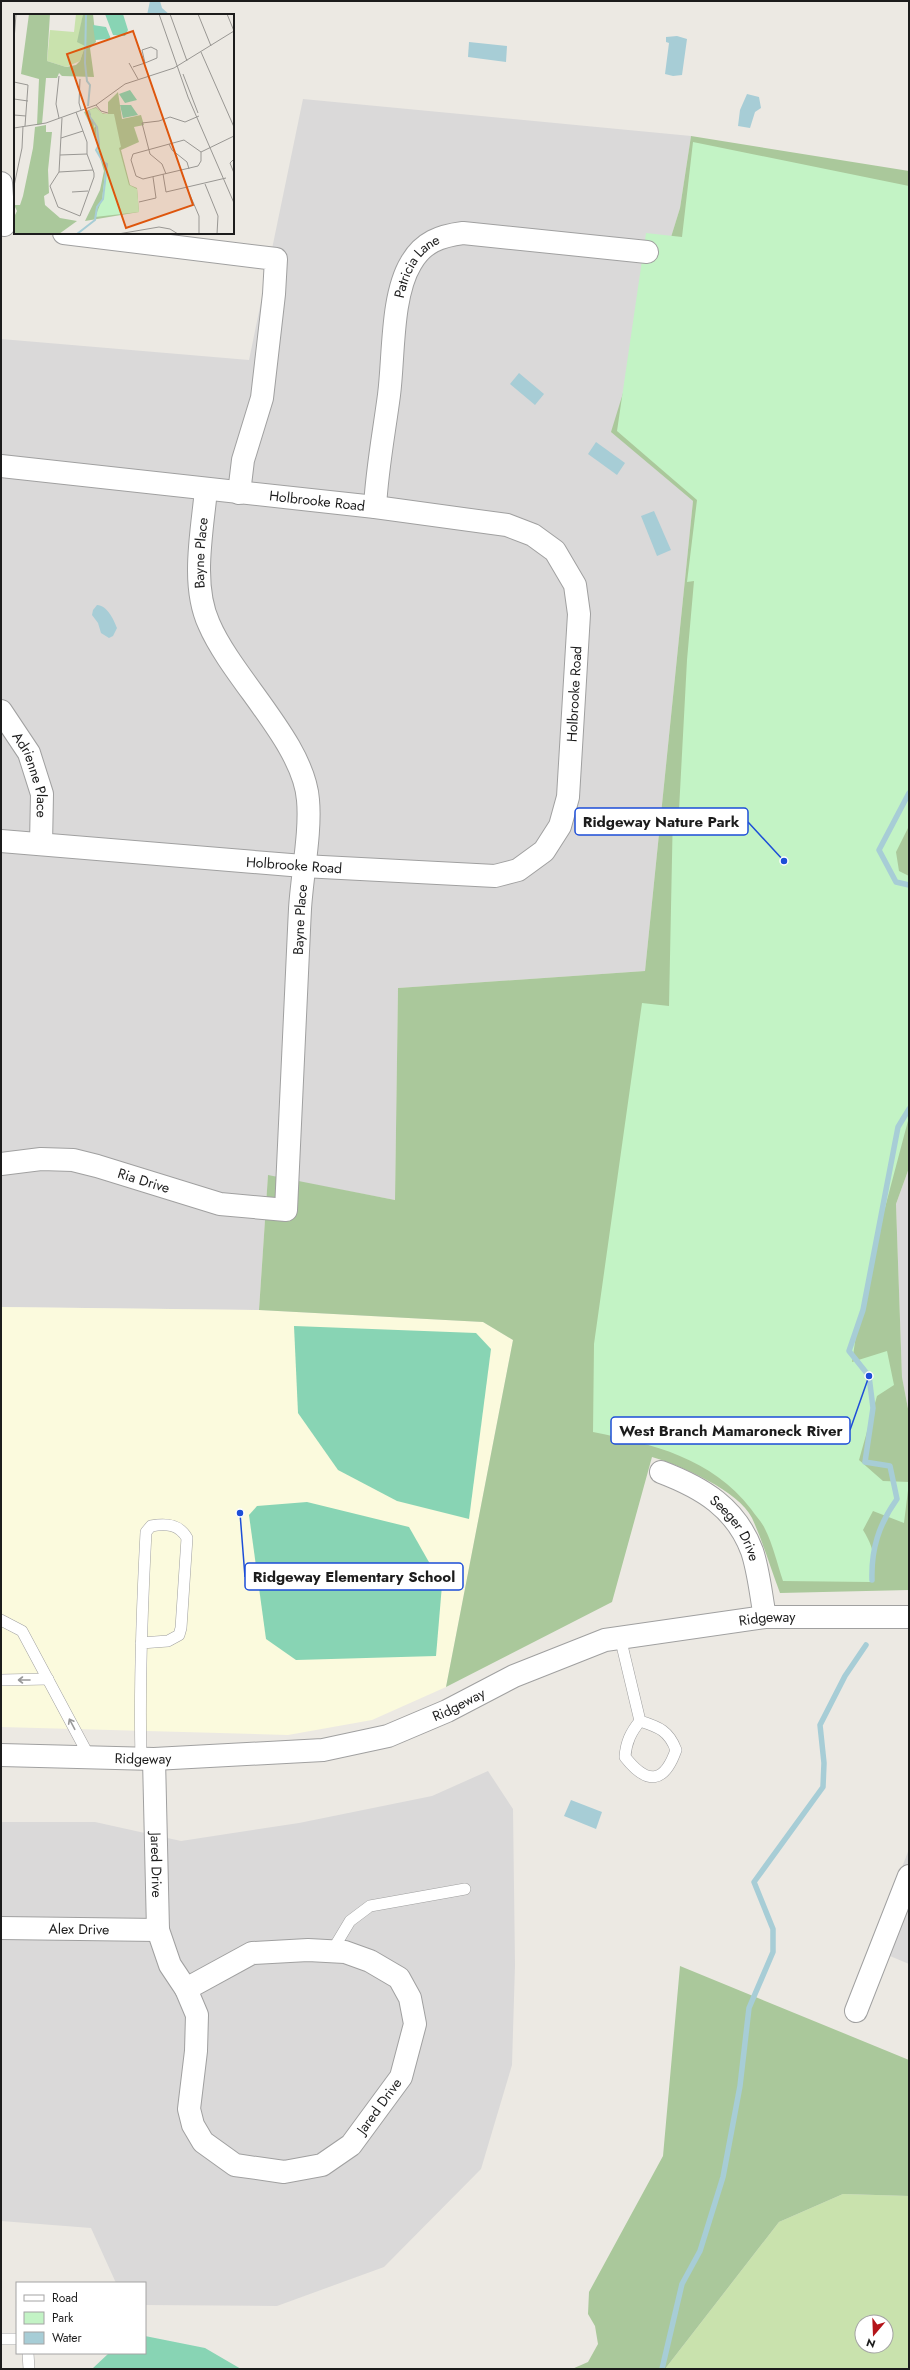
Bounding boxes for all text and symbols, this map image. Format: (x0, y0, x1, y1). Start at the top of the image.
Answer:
inset map (14, 14, 234, 234)
street label: Patricia Lane (389, 229, 443, 300)
street label: Holbrooke Road (268, 485, 366, 516)
street label: Bayne Place (189, 516, 213, 589)
street label: Holbrooke Road (561, 645, 587, 743)
street label: Adrienne Place (7, 728, 52, 818)
callout: Ridgeway Nature Park (575, 808, 748, 835)
text: Ridgeway Nature Park (583, 811, 740, 833)
street label: Holbrooke Road (245, 852, 343, 878)
street label: Bayne Place (288, 883, 312, 955)
street label: Ria Drive (115, 1163, 172, 1198)
callout: West Branch Mamaroneck River (611, 1417, 850, 1444)
text: West Branch Mamaroneck River (619, 1420, 844, 1442)
street label: Seeger Drive (706, 1490, 764, 1563)
callout: Ridgeway Elementary School (245, 1563, 463, 1590)
text: Ridgeway Elementary School (253, 1566, 455, 1588)
street label: Ridgeway (737, 1607, 796, 1631)
one-way arrow (18, 1676, 31, 1684)
street label: Ridgeway (429, 1683, 489, 1726)
one-way arrow (68, 1718, 75, 1730)
street label: Ridgeway (114, 1748, 173, 1769)
street label: Jared Drive (146, 1830, 167, 1898)
street label: Alex Drive (49, 1919, 109, 1939)
street label: Jared Drive (351, 2074, 406, 2140)
legend (16, 2282, 146, 2354)
text: Road (52, 2289, 78, 2307)
text: Park (52, 2309, 74, 2327)
north arrow (854, 2314, 894, 2354)
text: Water (52, 2329, 83, 2347)
text: N (864, 2334, 877, 2352)

